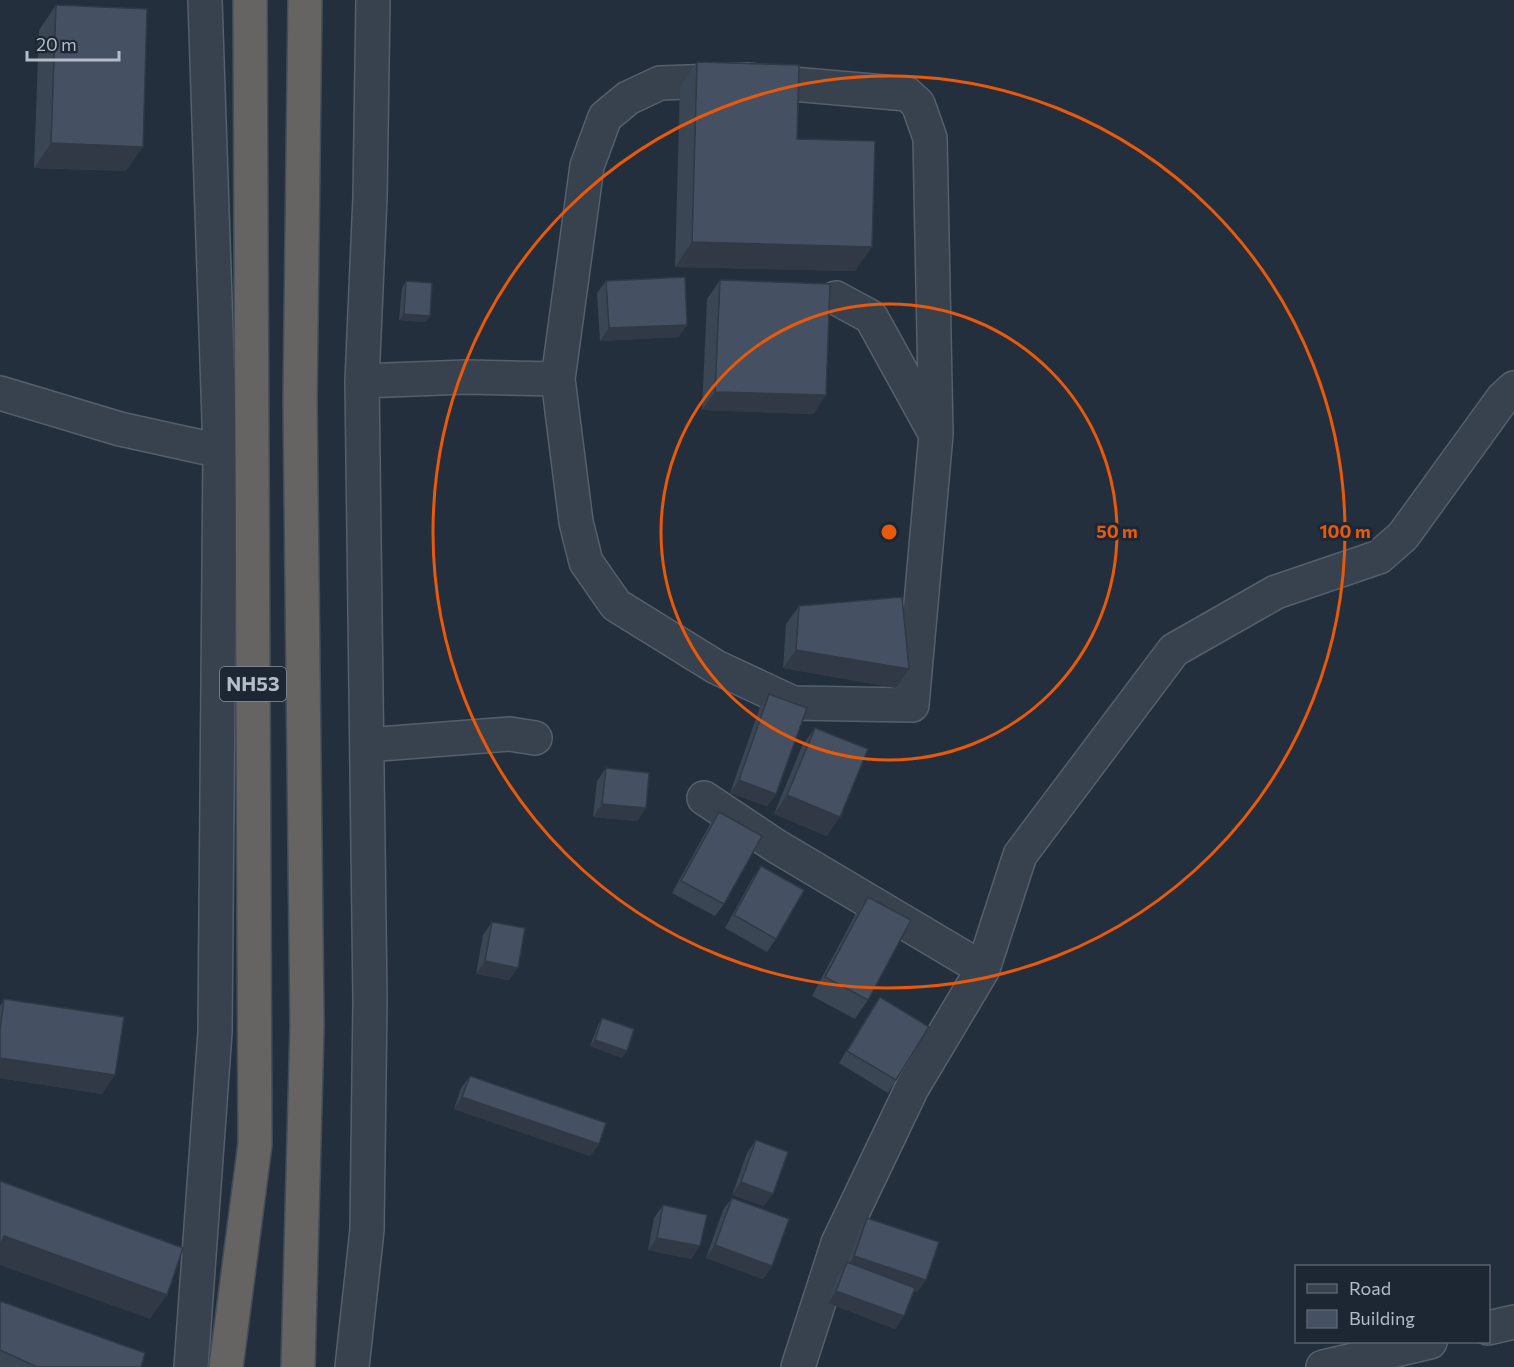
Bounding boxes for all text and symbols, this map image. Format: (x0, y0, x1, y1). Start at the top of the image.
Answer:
scale bar (27, 24, 118, 62)
text: 20 m (36, 33, 77, 55)
text: 50 m (1096, 520, 1138, 542)
text: 100 m (1319, 520, 1371, 542)
centre of rings (879, 522, 899, 542)
road number: NH53 (220, 667, 286, 701)
legend (1295, 1265, 1490, 1343)
text: Road (1349, 1277, 1391, 1299)
text: Building (1349, 1307, 1415, 1329)

